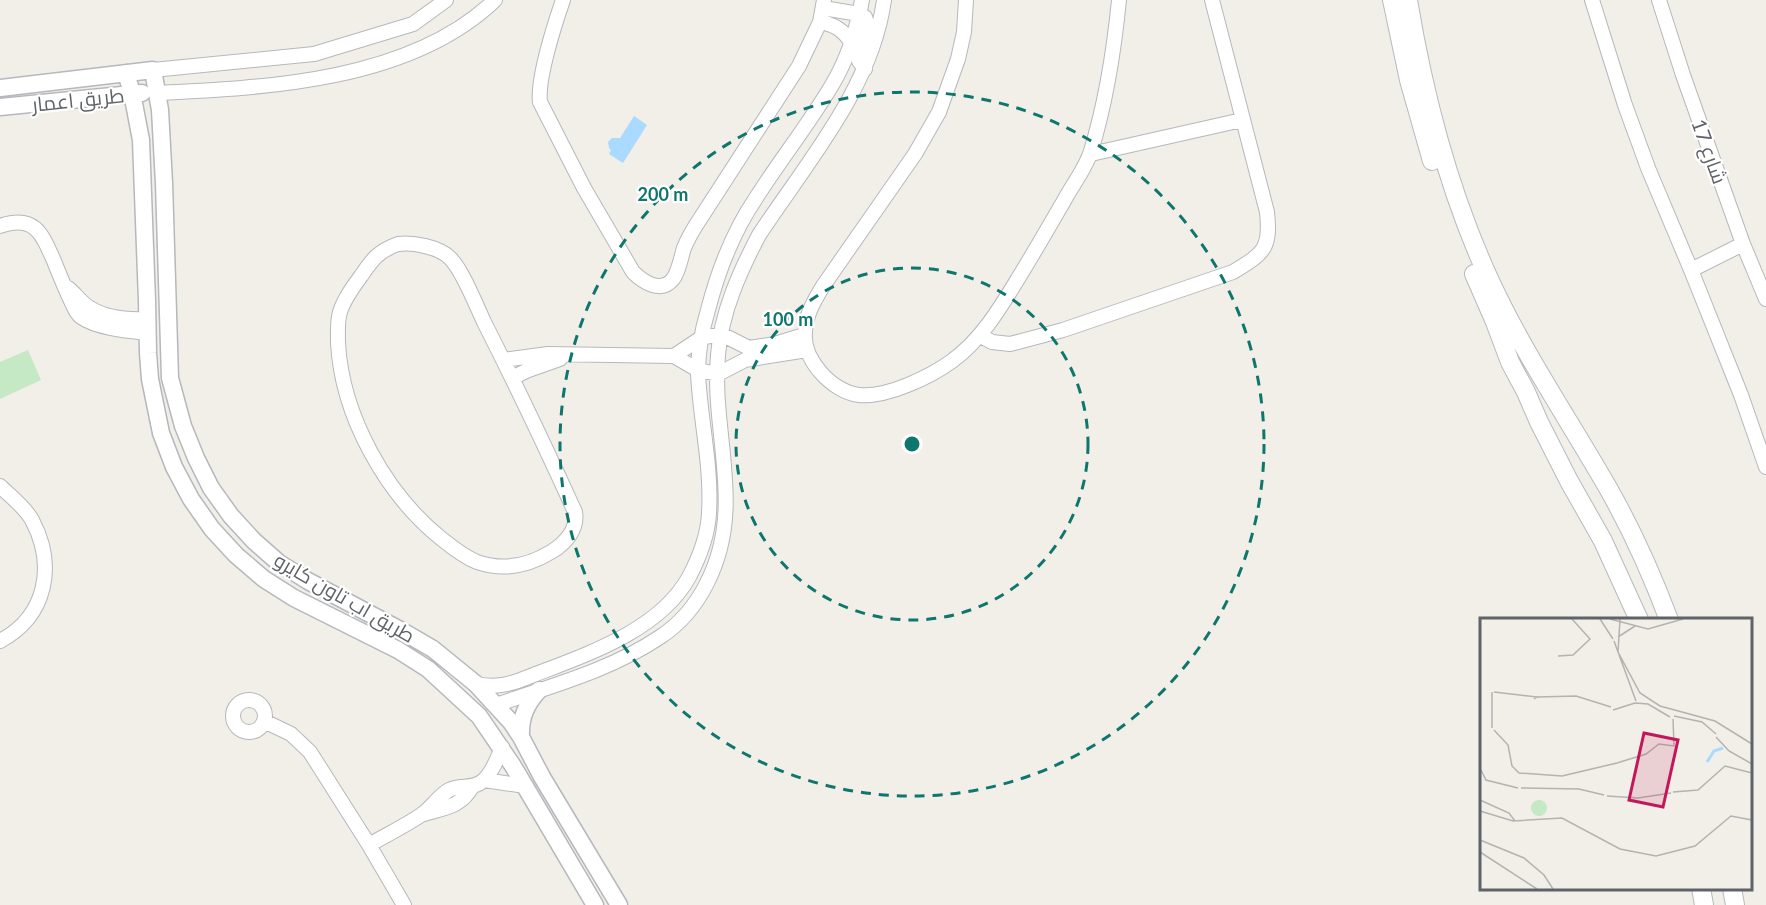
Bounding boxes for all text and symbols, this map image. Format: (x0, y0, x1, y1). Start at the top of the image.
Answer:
street label: طريق اعمار (30, 82, 126, 118)
street label: شارع 17 (1684, 115, 1733, 188)
text: 200 m (638, 183, 688, 205)
text: 100 m (763, 308, 813, 330)
centre of rings (902, 434, 922, 454)
street label: طريق اب تاون كايرو (269, 547, 420, 649)
inset map (1480, 618, 1751, 890)

